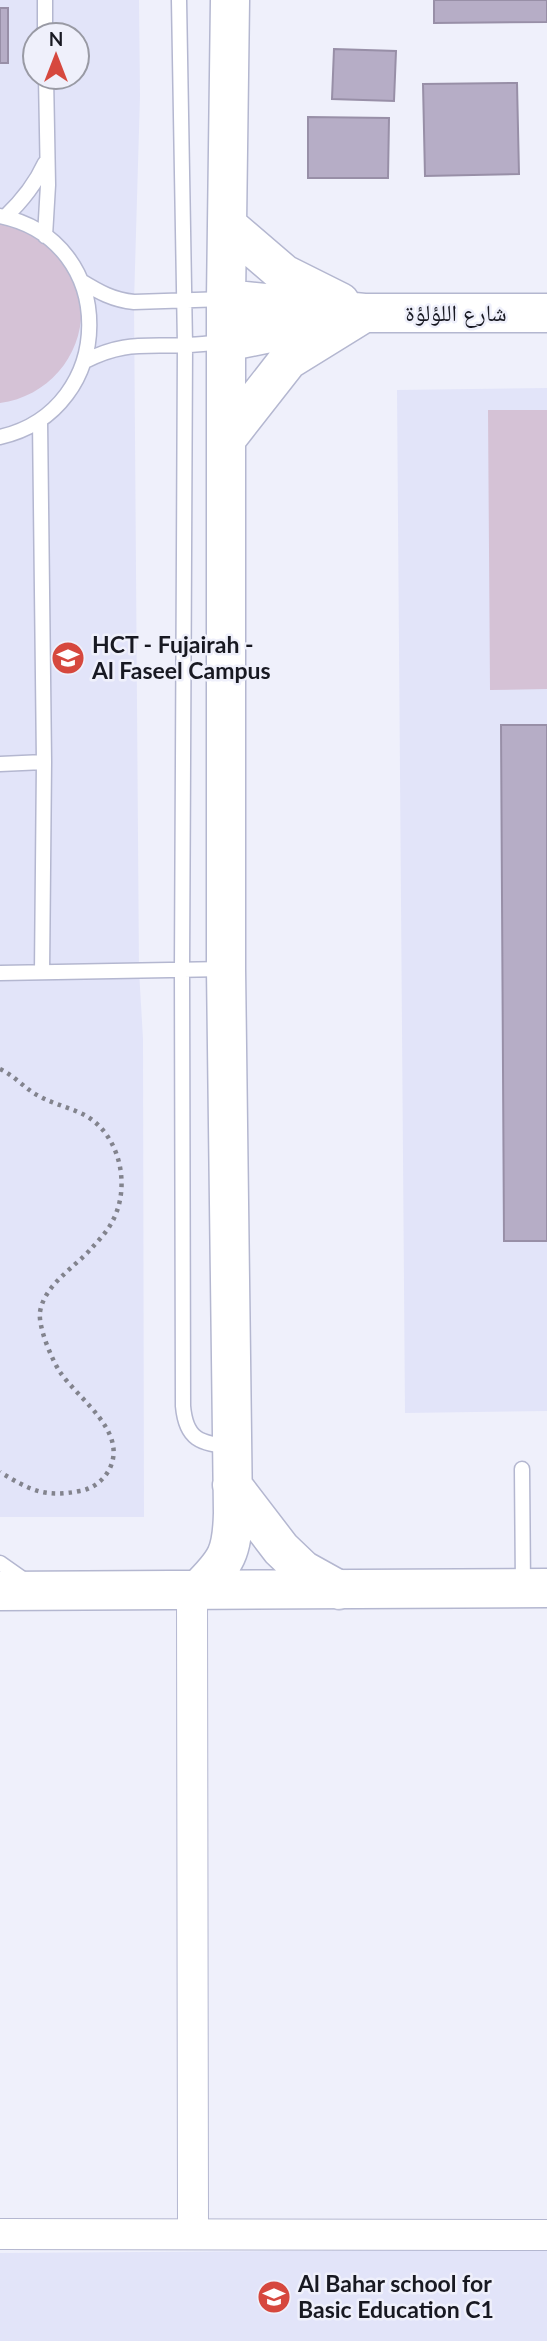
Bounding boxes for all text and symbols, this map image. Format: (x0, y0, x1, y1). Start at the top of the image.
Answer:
north arrow (21, 21, 91, 91)
text: N (49, 27, 63, 50)
street label: شارع اللؤلؤة (405, 298, 507, 328)
place label: HCT - Fujairah - Al Faseel Campus (91, 630, 271, 684)
school or university icon: HCT - Fujairah - Al Faseel Campus (49, 639, 87, 677)
place label: Al Bahar school for Basic Education C1 (297, 2269, 494, 2323)
school or university icon: Al Bahar school for Basic Education C1 (255, 2278, 293, 2316)

